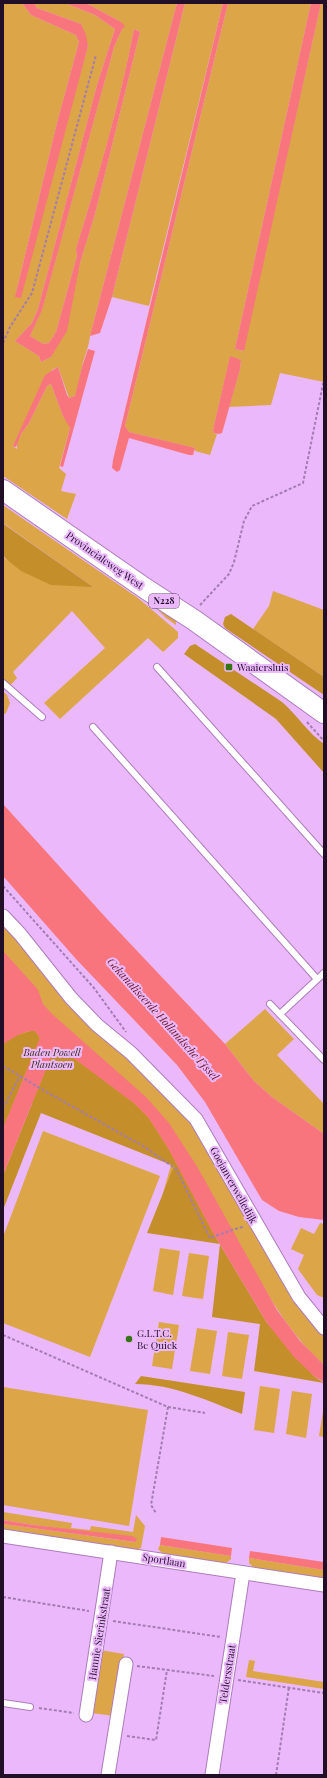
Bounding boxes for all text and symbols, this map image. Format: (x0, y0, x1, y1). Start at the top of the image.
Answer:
street label: Provincialeweg West (64, 528, 147, 592)
road number: N228 (149, 594, 179, 608)
place label: Waaiersluis (236, 660, 289, 674)
marker: Waaiersluis (224, 662, 234, 672)
water label: Gekanaliseerde Hollandsche IJssel (104, 954, 223, 1084)
park label: Baden Powell Plantsoen (23, 1045, 82, 1071)
street label: Goejanverwelledijk (207, 1144, 261, 1226)
place label: G.L.T.C. Be Quick (137, 1326, 178, 1352)
marker: G.L.T.C. Be Quick (124, 1334, 134, 1344)
street label: Sportlaan (141, 1550, 187, 1570)
street label: Hannie Sierinkstraat (85, 1586, 113, 1681)
street label: Teldersstraat (215, 1643, 239, 1704)

